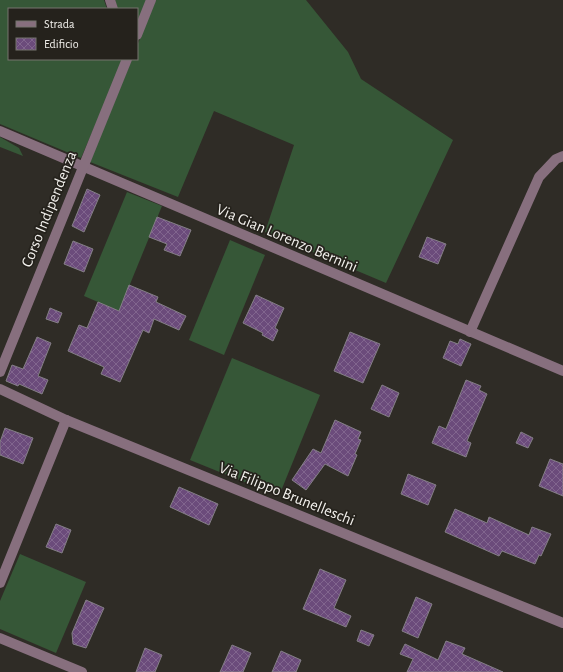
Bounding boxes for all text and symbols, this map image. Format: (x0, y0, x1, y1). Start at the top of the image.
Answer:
legend (8, 8, 138, 60)
text: Strada (44, 18, 75, 30)
text: Edificio (44, 38, 79, 50)
street label: Corso Indipendenza (18, 149, 80, 269)
street label: Via Gian Lorenzo Bernini (214, 201, 360, 275)
street label: Via Filippo Brunelleschi (217, 459, 357, 529)

